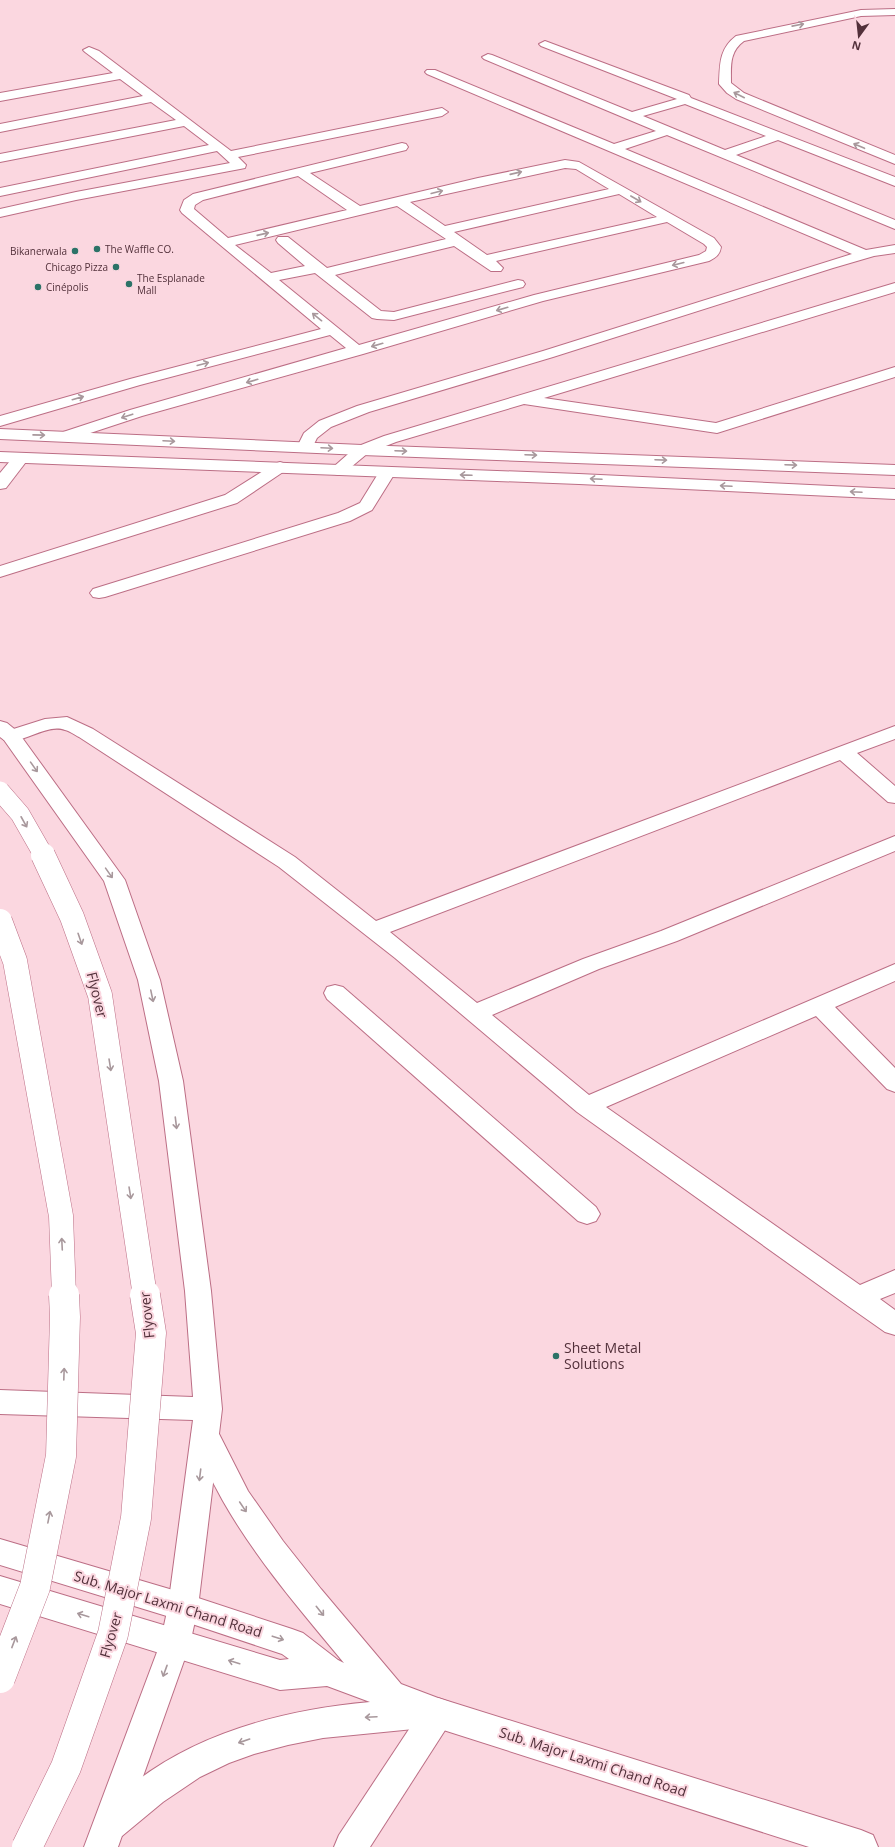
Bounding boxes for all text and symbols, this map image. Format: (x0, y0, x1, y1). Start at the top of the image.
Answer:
north arrow (839, 16, 879, 56)
one-way arrow (792, 21, 805, 29)
text: N (850, 38, 863, 55)
one-way arrow (733, 91, 745, 98)
one-way arrow (853, 141, 865, 149)
one-way arrow (509, 169, 522, 177)
one-way arrow (430, 188, 443, 195)
one-way arrow (630, 195, 642, 203)
one-way arrow (257, 229, 270, 237)
place label: The Waffle CO. (105, 242, 174, 256)
place label: Bikanerwala (10, 244, 67, 258)
marker: The Waffle CO. (92, 244, 102, 254)
marker: Bikanerwala (70, 246, 80, 256)
place label: Chicago Pizza (45, 260, 108, 274)
one-way arrow (672, 261, 685, 269)
marker: Chicago Pizza (111, 262, 121, 272)
place label: The Esplanade Mall (137, 271, 205, 297)
marker: The Esplanade Mall (124, 279, 134, 289)
place label: Cinépolis (46, 280, 89, 294)
marker: Cinépolis (33, 282, 43, 292)
one-way arrow (496, 306, 509, 313)
one-way arrow (312, 312, 322, 321)
one-way arrow (371, 342, 384, 349)
one-way arrow (197, 360, 210, 367)
one-way arrow (246, 377, 259, 385)
one-way arrow (71, 394, 84, 402)
one-way arrow (121, 413, 134, 420)
one-way arrow (32, 431, 45, 439)
one-way arrow (162, 437, 175, 444)
one-way arrow (320, 444, 333, 452)
one-way arrow (394, 447, 407, 455)
one-way arrow (524, 452, 537, 459)
one-way arrow (654, 457, 667, 464)
one-way arrow (784, 462, 797, 469)
one-way arrow (460, 471, 473, 479)
one-way arrow (590, 476, 603, 483)
one-way arrow (720, 482, 733, 490)
one-way arrow (850, 488, 863, 496)
one-way arrow (30, 762, 38, 773)
one-way arrow (21, 816, 29, 828)
one-way arrow (105, 868, 113, 879)
one-way arrow (77, 932, 84, 945)
street label: Flyover (83, 970, 112, 1020)
one-way arrow (149, 989, 157, 1002)
one-way arrow (106, 1058, 114, 1071)
one-way arrow (172, 1116, 180, 1129)
one-way arrow (126, 1186, 134, 1199)
one-way arrow (58, 1238, 66, 1251)
street label: Flyover (135, 1291, 158, 1339)
place label: Sheet Metal Solutions (564, 1338, 641, 1373)
marker: Sheet Metal Solutions (551, 1351, 561, 1361)
one-way arrow (60, 1368, 68, 1381)
one-way arrow (196, 1468, 203, 1481)
one-way arrow (239, 1501, 247, 1512)
one-way arrow (45, 1511, 53, 1524)
street label: Sub. Major Laxmi Chand Road (72, 1566, 265, 1641)
one-way arrow (316, 1605, 325, 1616)
street label: Flyover (95, 1610, 126, 1660)
one-way arrow (77, 1611, 89, 1619)
one-way arrow (272, 1635, 284, 1643)
one-way arrow (10, 1636, 18, 1648)
one-way arrow (228, 1658, 241, 1665)
one-way arrow (161, 1665, 169, 1677)
one-way arrow (365, 1713, 378, 1720)
street label: Sub. Major Laxmi Chand Road (497, 1722, 689, 1801)
one-way arrow (237, 1738, 250, 1745)

